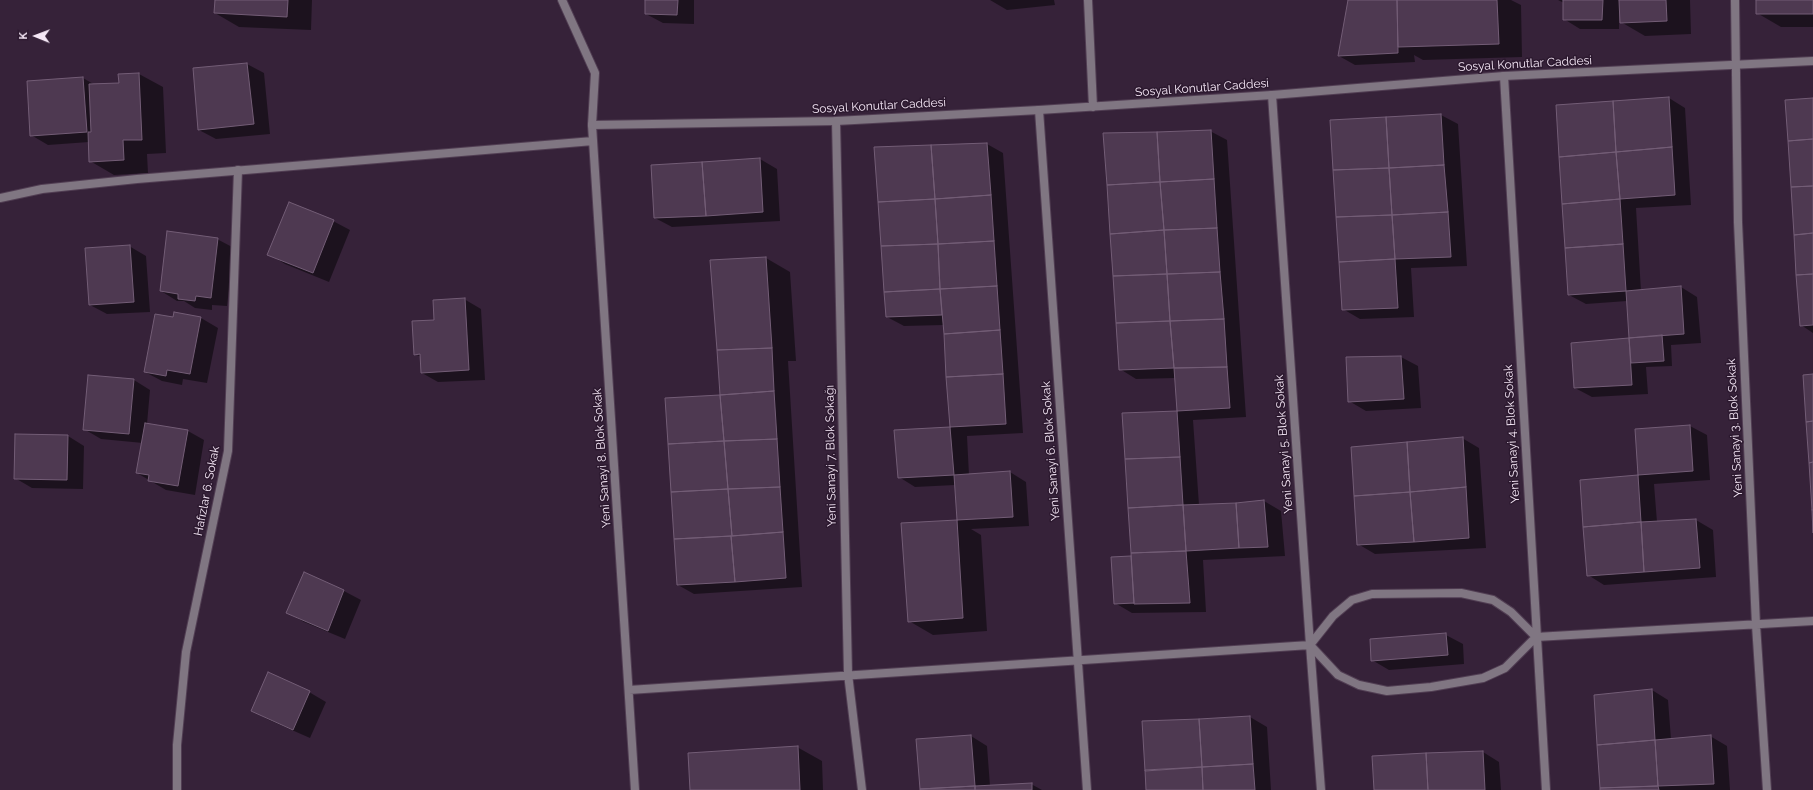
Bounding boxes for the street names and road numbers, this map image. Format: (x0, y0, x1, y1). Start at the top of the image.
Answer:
street label: Sosyal Konutlar Caddesi (1458, 53, 1592, 75)
street label: Sosyal Konutlar Caddesi (1135, 76, 1269, 100)
street label: Sosyal Konutlar Caddesi (812, 95, 946, 117)
street label: Yeni Sanayi 3. Blok Sokak (1724, 358, 1746, 498)
street label: Yeni Sanayi 4. Blok Sokak (1501, 364, 1523, 504)
street label: Yeni Sanayi 5. Blok Sokak (1272, 374, 1296, 514)
street label: Yeni Sanayi 6. Blok Sokak (1039, 381, 1063, 521)
street label: Yeni Sanayi 7. Blok Sokağı (823, 385, 839, 527)
street label: Yeni Sanayi 8. Blok Sokak (590, 388, 614, 528)
street label: Hafızlar 6. Sokak (191, 445, 223, 537)

